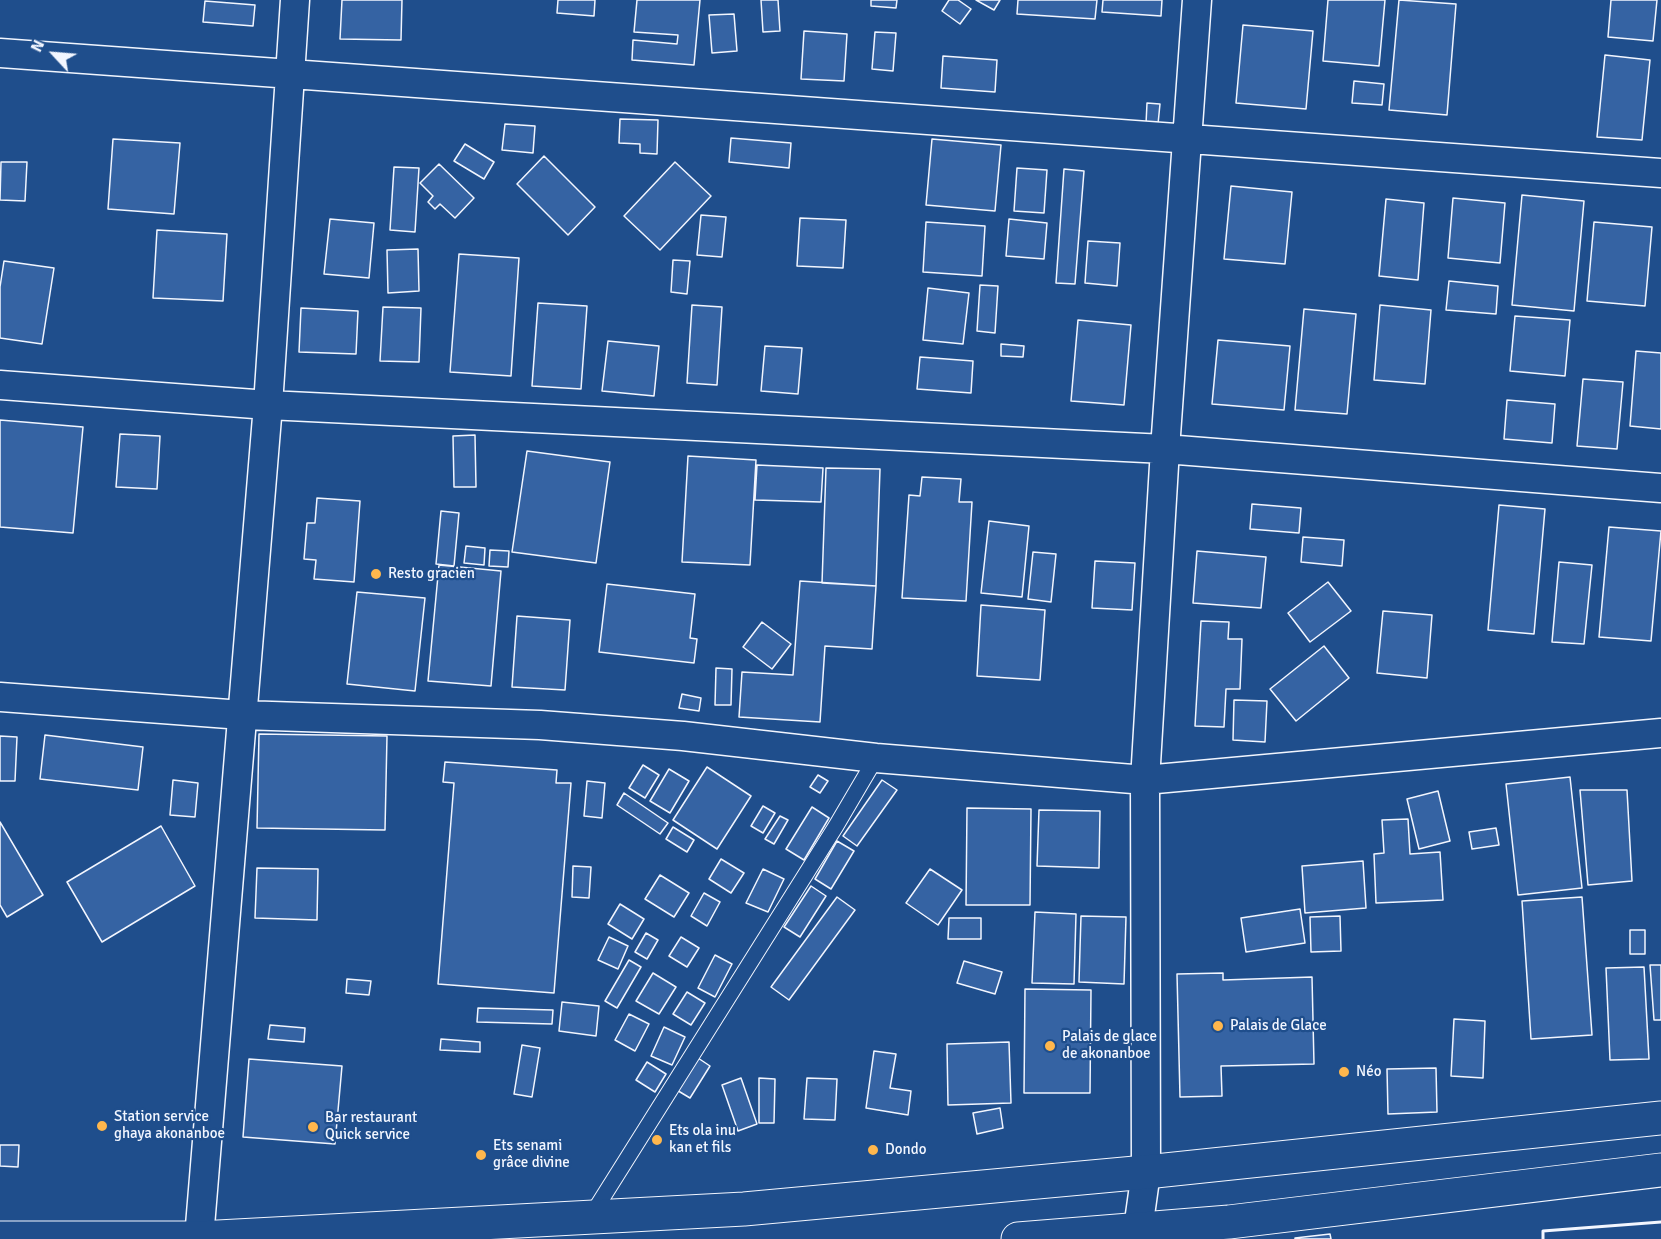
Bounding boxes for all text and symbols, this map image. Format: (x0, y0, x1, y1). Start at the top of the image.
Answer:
north arrow (24, 24, 84, 84)
text: N (26, 37, 49, 56)
place label: Resto gracien (388, 565, 475, 583)
marker: Resto gracien (369, 567, 383, 581)
place label: Palais de Glace (1230, 1017, 1327, 1035)
marker: Palais de Glace (1211, 1019, 1225, 1033)
place label: Palais de glace de akonanboe (1062, 1028, 1157, 1063)
marker: Palais de glace de akonanboe (1043, 1039, 1057, 1053)
place label: Néo (1356, 1063, 1381, 1081)
marker: Néo (1337, 1065, 1351, 1079)
place label: Station service ghaya akonanboe (114, 1108, 225, 1143)
place label: Bar restaurant Quick service (325, 1109, 417, 1144)
marker: Station service ghaya akonanboe (95, 1119, 109, 1133)
marker: Bar restaurant Quick service (306, 1120, 320, 1134)
place label: Ets ola inu kan et fils (669, 1122, 736, 1157)
marker: Ets ola inu kan et fils (650, 1133, 664, 1147)
place label: Ets senami grâce divine (493, 1137, 570, 1172)
place label: Dondo (885, 1141, 926, 1159)
marker: Dondo (866, 1143, 880, 1157)
marker: Ets senami grâce divine (474, 1148, 488, 1162)

